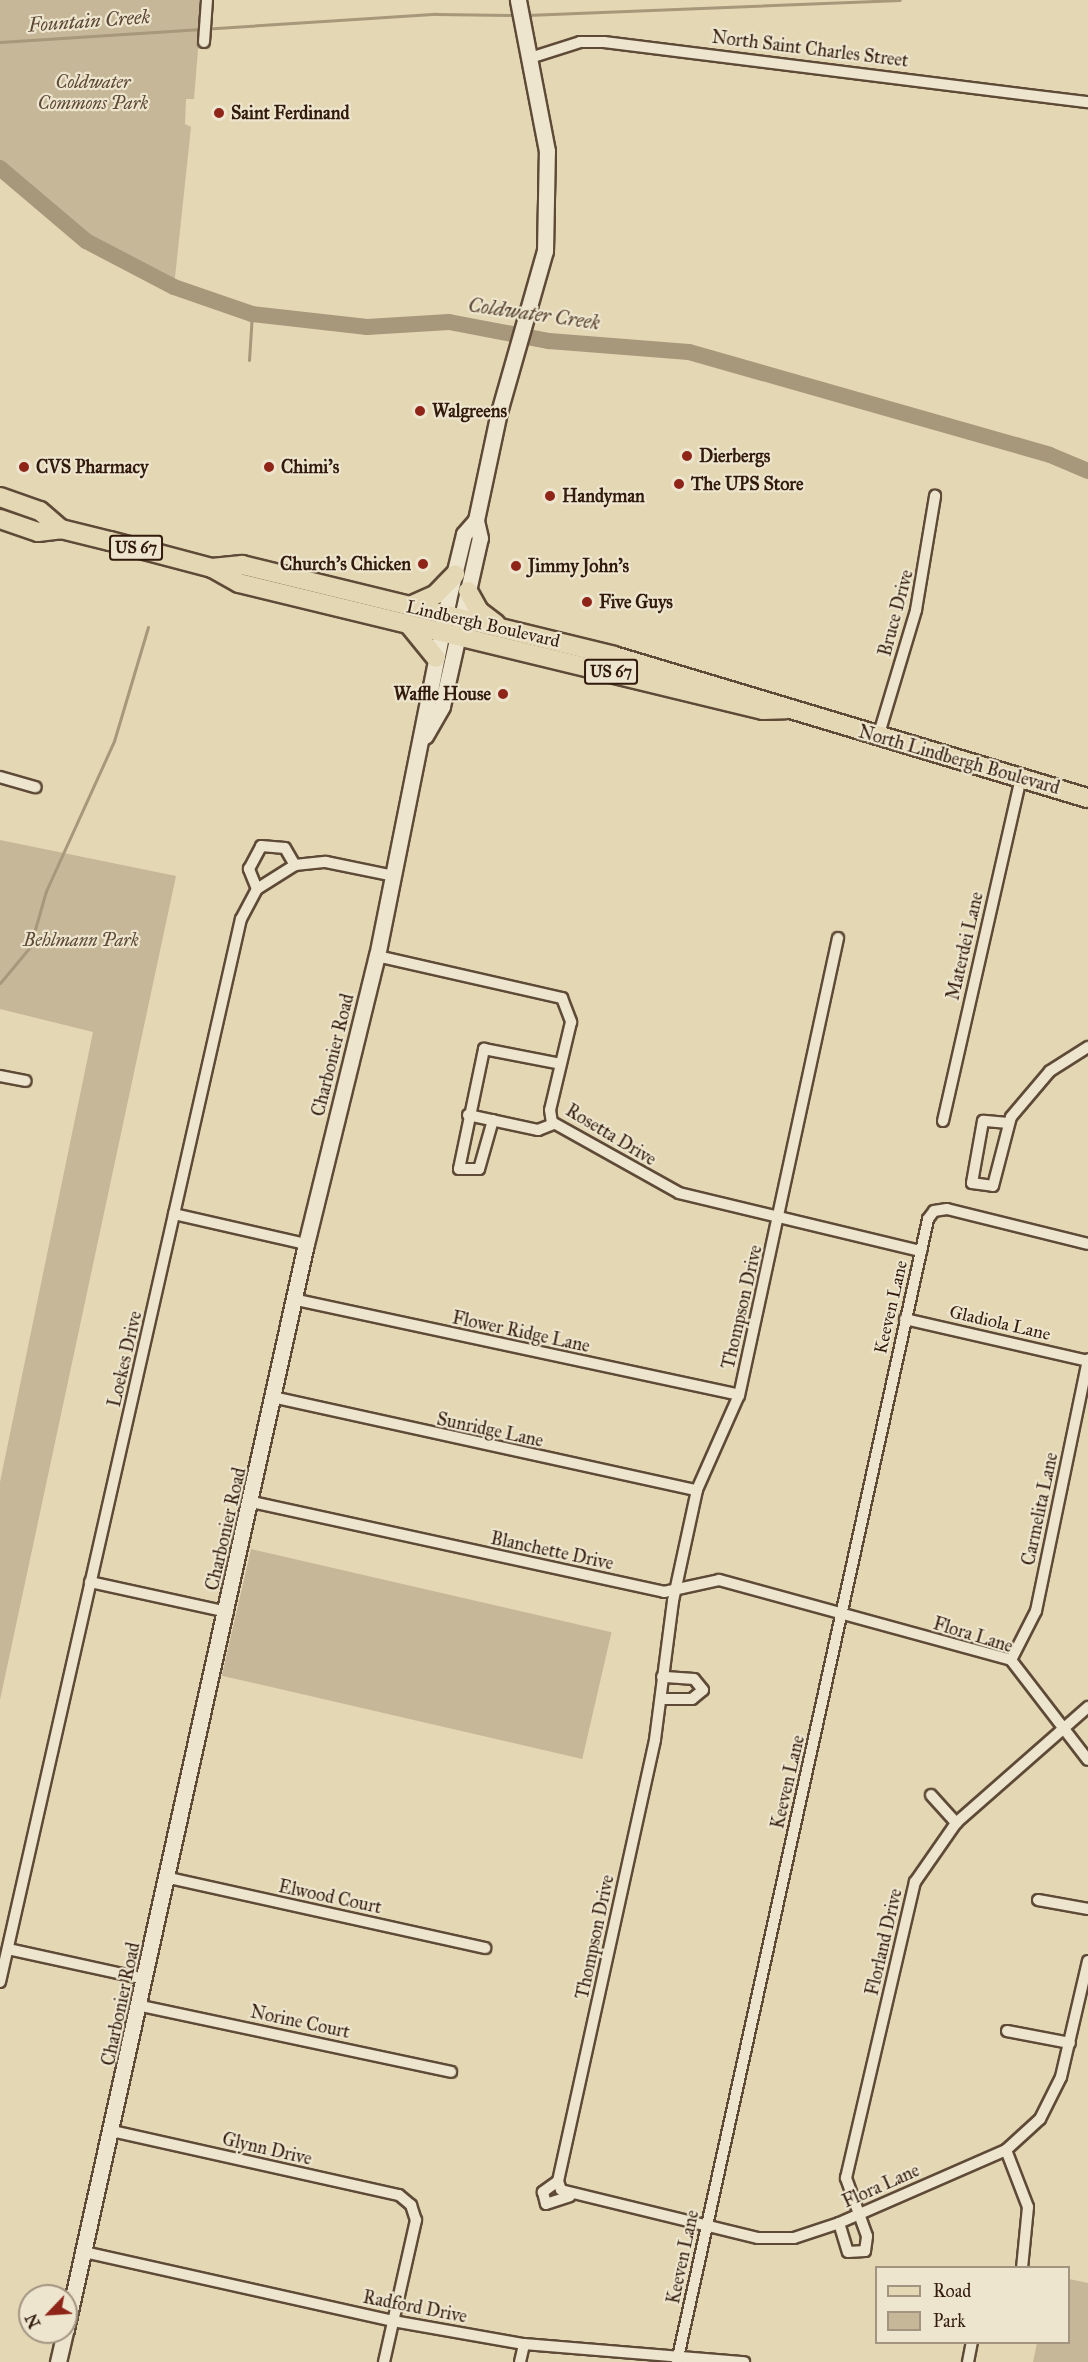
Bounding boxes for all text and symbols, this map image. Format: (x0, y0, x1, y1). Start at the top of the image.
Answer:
water label: Fountain Creek (27, 5, 151, 37)
street label: North Saint Charles Street (710, 26, 910, 72)
park label: Coldwater Commons Park (38, 72, 148, 115)
place label: Saint Ferdinand (231, 102, 349, 124)
marker: Saint Ferdinand (212, 106, 226, 120)
water label: Coldwater Creek (467, 293, 601, 335)
place label: Walgreens (432, 400, 507, 422)
marker: Walgreens (413, 404, 427, 418)
place label: Dierbergs (699, 445, 770, 467)
marker: Dierbergs (680, 449, 694, 463)
place label: CVS Pharmacy (36, 456, 148, 478)
place label: Chimi's (281, 456, 339, 478)
marker: CVS Pharmacy (17, 460, 31, 474)
marker: Chimi's (262, 460, 276, 474)
place label: The UPS Store (691, 473, 803, 495)
marker: The UPS Store (672, 477, 686, 491)
place label: Handyman (562, 485, 645, 507)
marker: Handyman (543, 489, 557, 503)
road number: US 67 (109, 535, 163, 561)
place label: Church's Chicken (280, 553, 411, 575)
place label: Jimmy John's (528, 555, 629, 577)
marker: Church's Chicken (416, 557, 430, 571)
marker: Jimmy John's (509, 559, 523, 573)
street label: Bruce Drive (874, 567, 918, 659)
place label: Five Guys (599, 591, 673, 613)
marker: Five Guys (580, 595, 594, 609)
street label: Lindbergh Boulevard (404, 596, 562, 652)
road number: US 67 (584, 659, 638, 685)
place label: Waffle House (393, 683, 491, 705)
marker: Waffle House (496, 687, 510, 701)
street label: North Lindbergh Boulevard (856, 721, 1062, 799)
street label: Materdei Lane (942, 890, 988, 1002)
park label: Behlmann Park (23, 929, 139, 951)
street label: Charbonier Road (307, 991, 359, 1119)
street label: Rosetta Drive (562, 1100, 660, 1170)
street label: Thompson Drive (717, 1243, 767, 1371)
street label: Keeven Lane (870, 1258, 912, 1356)
street label: Gladiola Lane (947, 1301, 1053, 1345)
street label: Flower Ridge Lane (450, 1307, 592, 1357)
street label: Loekes Drive (103, 1309, 147, 1409)
street label: Sunridge Lane (435, 1408, 545, 1452)
street label: Carmelita Lane (1017, 1451, 1063, 1567)
street label: Charbonier Road (201, 1465, 251, 1593)
street label: Blanchette Drive (489, 1527, 615, 1575)
street label: Flora Lane (931, 1613, 1015, 1657)
street label: Keeven Lane (767, 1733, 809, 1831)
street label: Thompson Drive (571, 1873, 619, 2001)
street label: Elwood Court (277, 1876, 383, 1918)
street label: Florland Drive (861, 1886, 907, 1998)
street label: Charbonier Road (97, 1940, 145, 2068)
street label: Norine Court (248, 2001, 352, 2043)
street label: Glynn Drive (220, 2128, 314, 2170)
street label: Flora Lane (839, 2159, 923, 2213)
street label: Keeven Lane (663, 2208, 703, 2306)
legend (875, 2266, 1070, 2344)
text: Road (933, 2280, 971, 2302)
north arrow (18, 2284, 78, 2344)
street label: Radford Drive (361, 2286, 469, 2328)
text: Park (933, 2310, 966, 2332)
text: N (22, 2311, 45, 2331)

